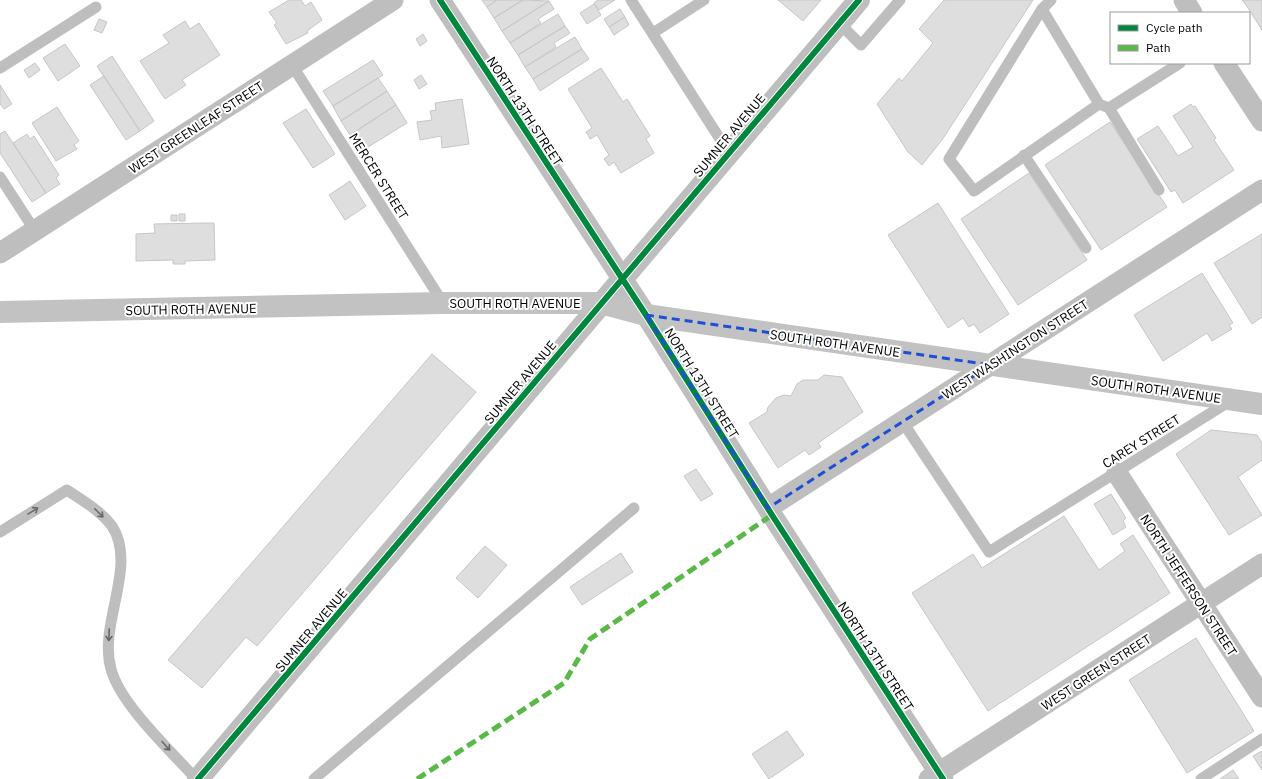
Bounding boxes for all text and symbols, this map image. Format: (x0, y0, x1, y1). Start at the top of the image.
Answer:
legend (1110, 12, 1250, 64)
text: Cycle path (1146, 20, 1203, 35)
text: Path (1146, 40, 1171, 55)
street label: NORTH 13TH STREET (483, 53, 567, 170)
street label: WEST GREENLEAF STREET (126, 77, 267, 177)
street label: SUMNER AVENUE (689, 90, 769, 181)
street label: MERCER STREET (345, 130, 412, 223)
street label: SOUTH ROTH AVENUE (450, 295, 580, 312)
street label: WEST WASHINGTON STREET (939, 295, 1092, 403)
street label: SOUTH ROTH AVENUE (125, 300, 257, 319)
street label: NORTH 13TH STREET (661, 325, 743, 442)
street label: SOUTH ROTH AVENUE (769, 326, 901, 361)
street label: SUMNER AVENUE (480, 337, 560, 428)
street label: SOUTH ROTH AVENUE (1090, 372, 1222, 407)
street label: CAREY STREET (1099, 410, 1184, 472)
one-way arrow (27, 507, 39, 515)
one-way arrow (94, 508, 103, 518)
street label: NORTH JEFFERSON STREET (1136, 511, 1241, 660)
street label: SUMNER AVENUE (271, 585, 351, 676)
street label: NORTH 13TH STREET (834, 598, 918, 715)
one-way arrow (105, 628, 112, 641)
street label: WEST GREEN STREET (1038, 630, 1155, 714)
one-way arrow (161, 740, 170, 750)

